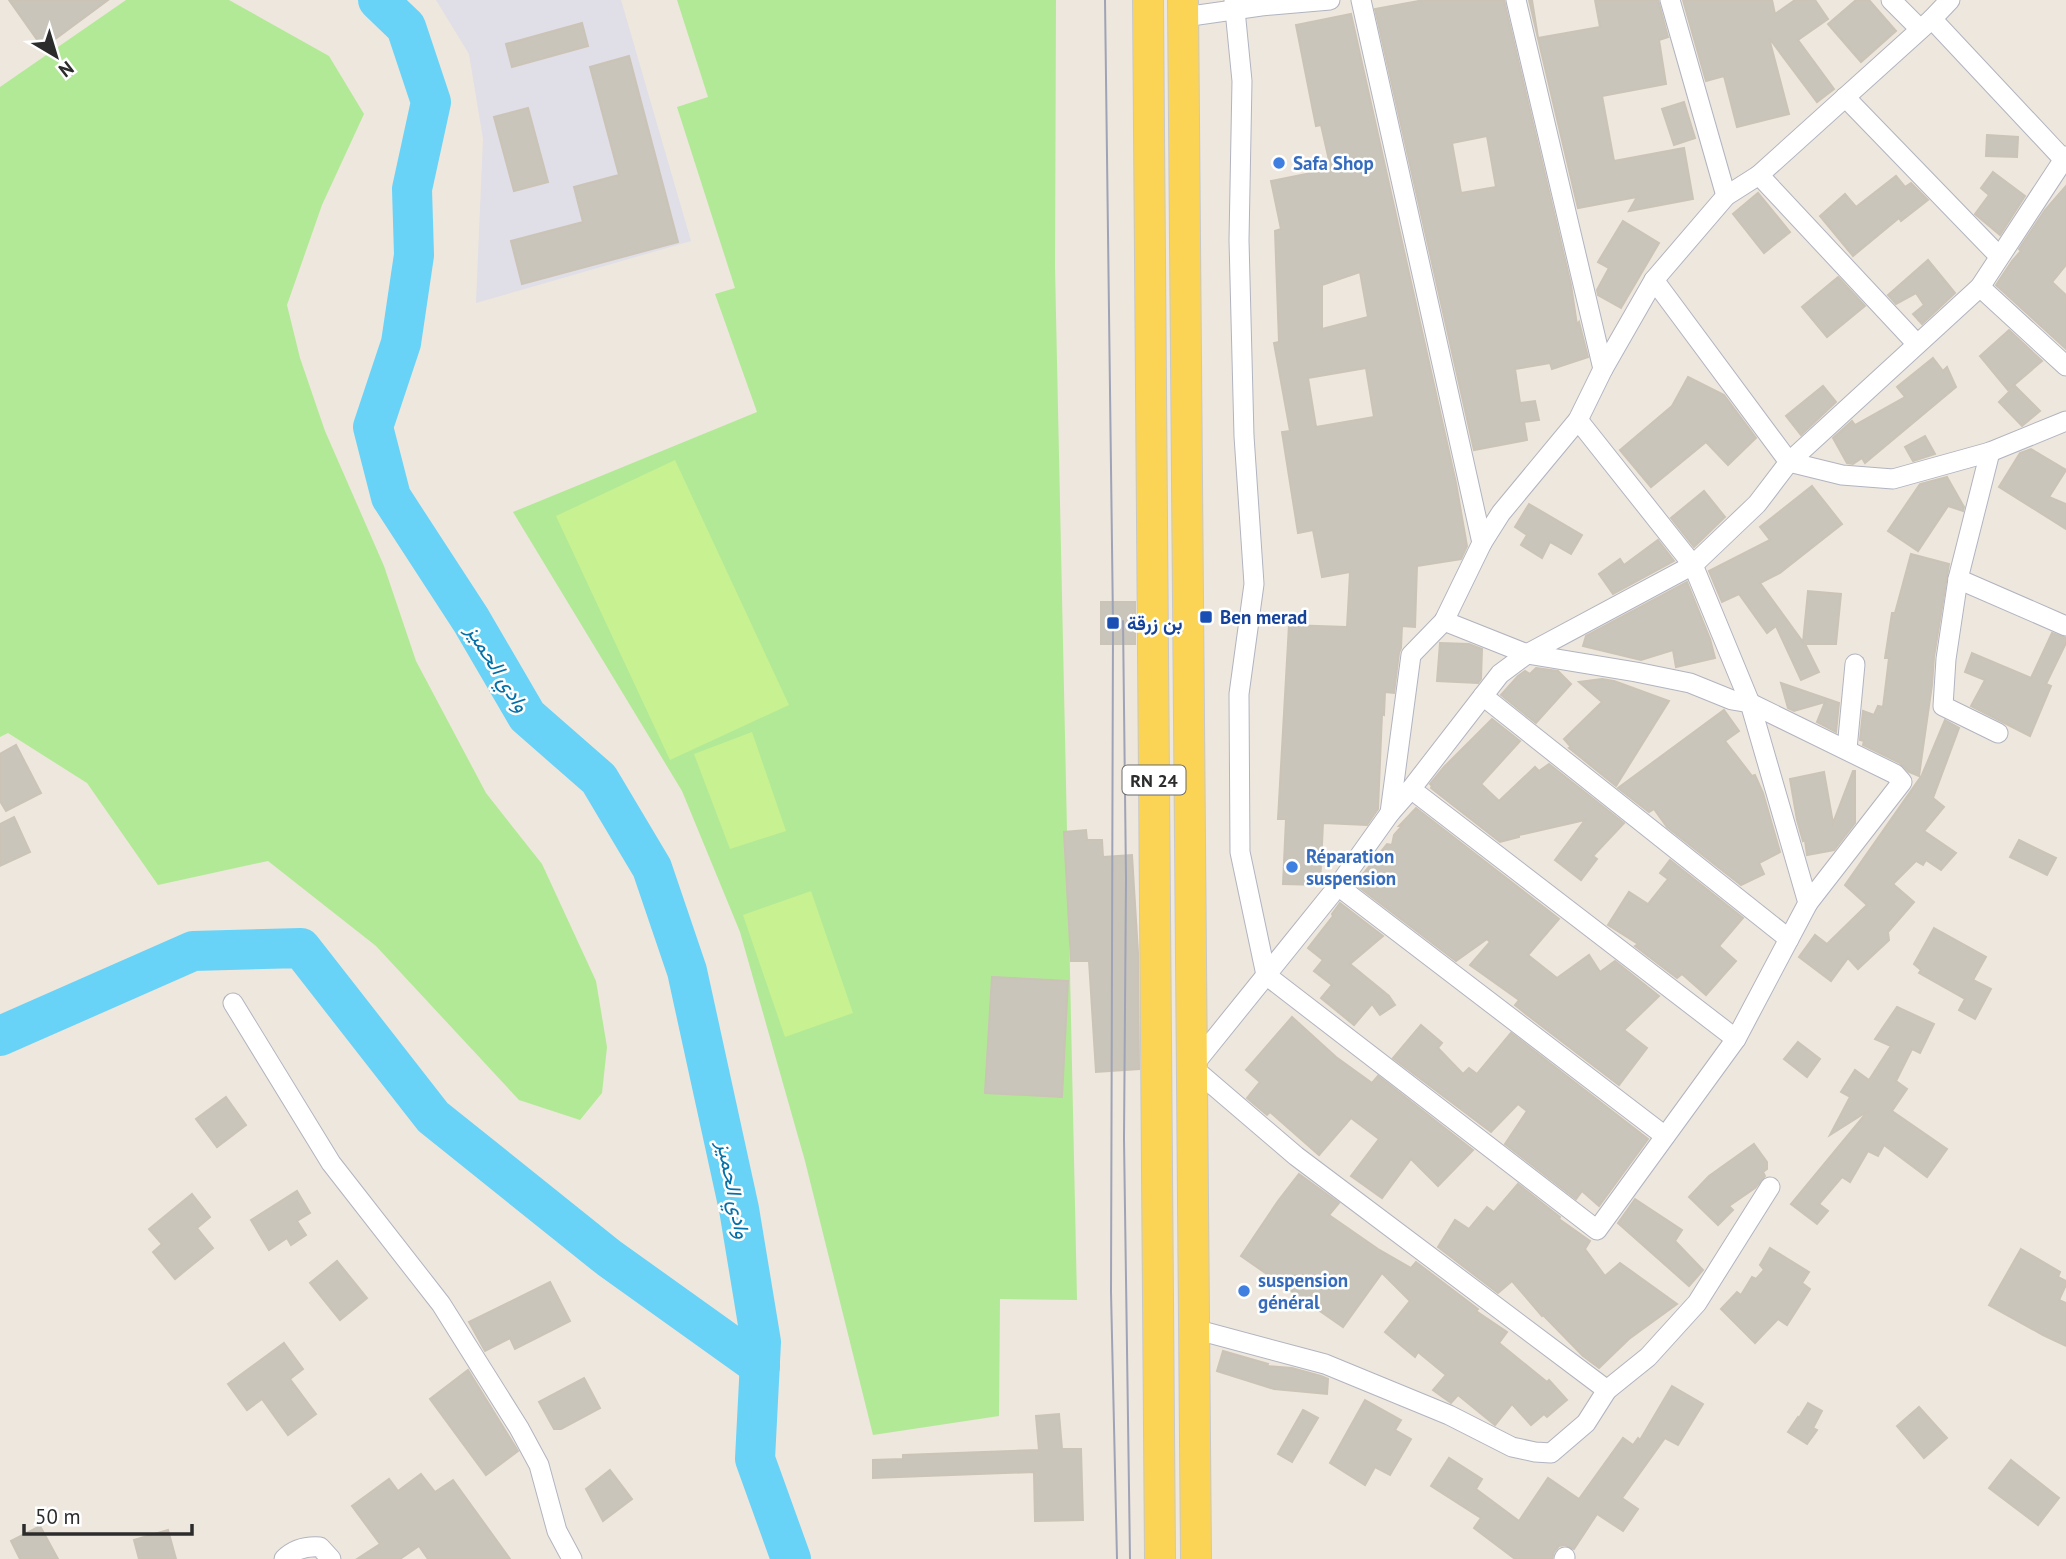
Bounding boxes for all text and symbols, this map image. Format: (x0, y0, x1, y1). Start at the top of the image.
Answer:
north arrow (21, 21, 91, 91)
text: N (54, 56, 79, 83)
place label: Safa Shop (1293, 151, 1374, 175)
marker: Safa Shop (1271, 155, 1287, 171)
place label: Ben merad (1220, 605, 1307, 629)
marker: Ben merad (1198, 609, 1214, 625)
place label: بن زرقة (1127, 611, 1183, 636)
marker: بن زرقة (1105, 615, 1121, 631)
water label: وادي الحميز (456, 617, 536, 720)
road number: RN 24 (1122, 766, 1186, 794)
place label: Réparation suspension (1306, 844, 1396, 890)
marker: Réparation suspension (1284, 859, 1300, 875)
water label: وادي الحميز (707, 1137, 757, 1242)
place label: suspension général (1258, 1268, 1348, 1314)
marker: suspension général (1236, 1283, 1252, 1299)
scale bar (24, 1492, 192, 1536)
text: 50 m (35, 1503, 81, 1530)

